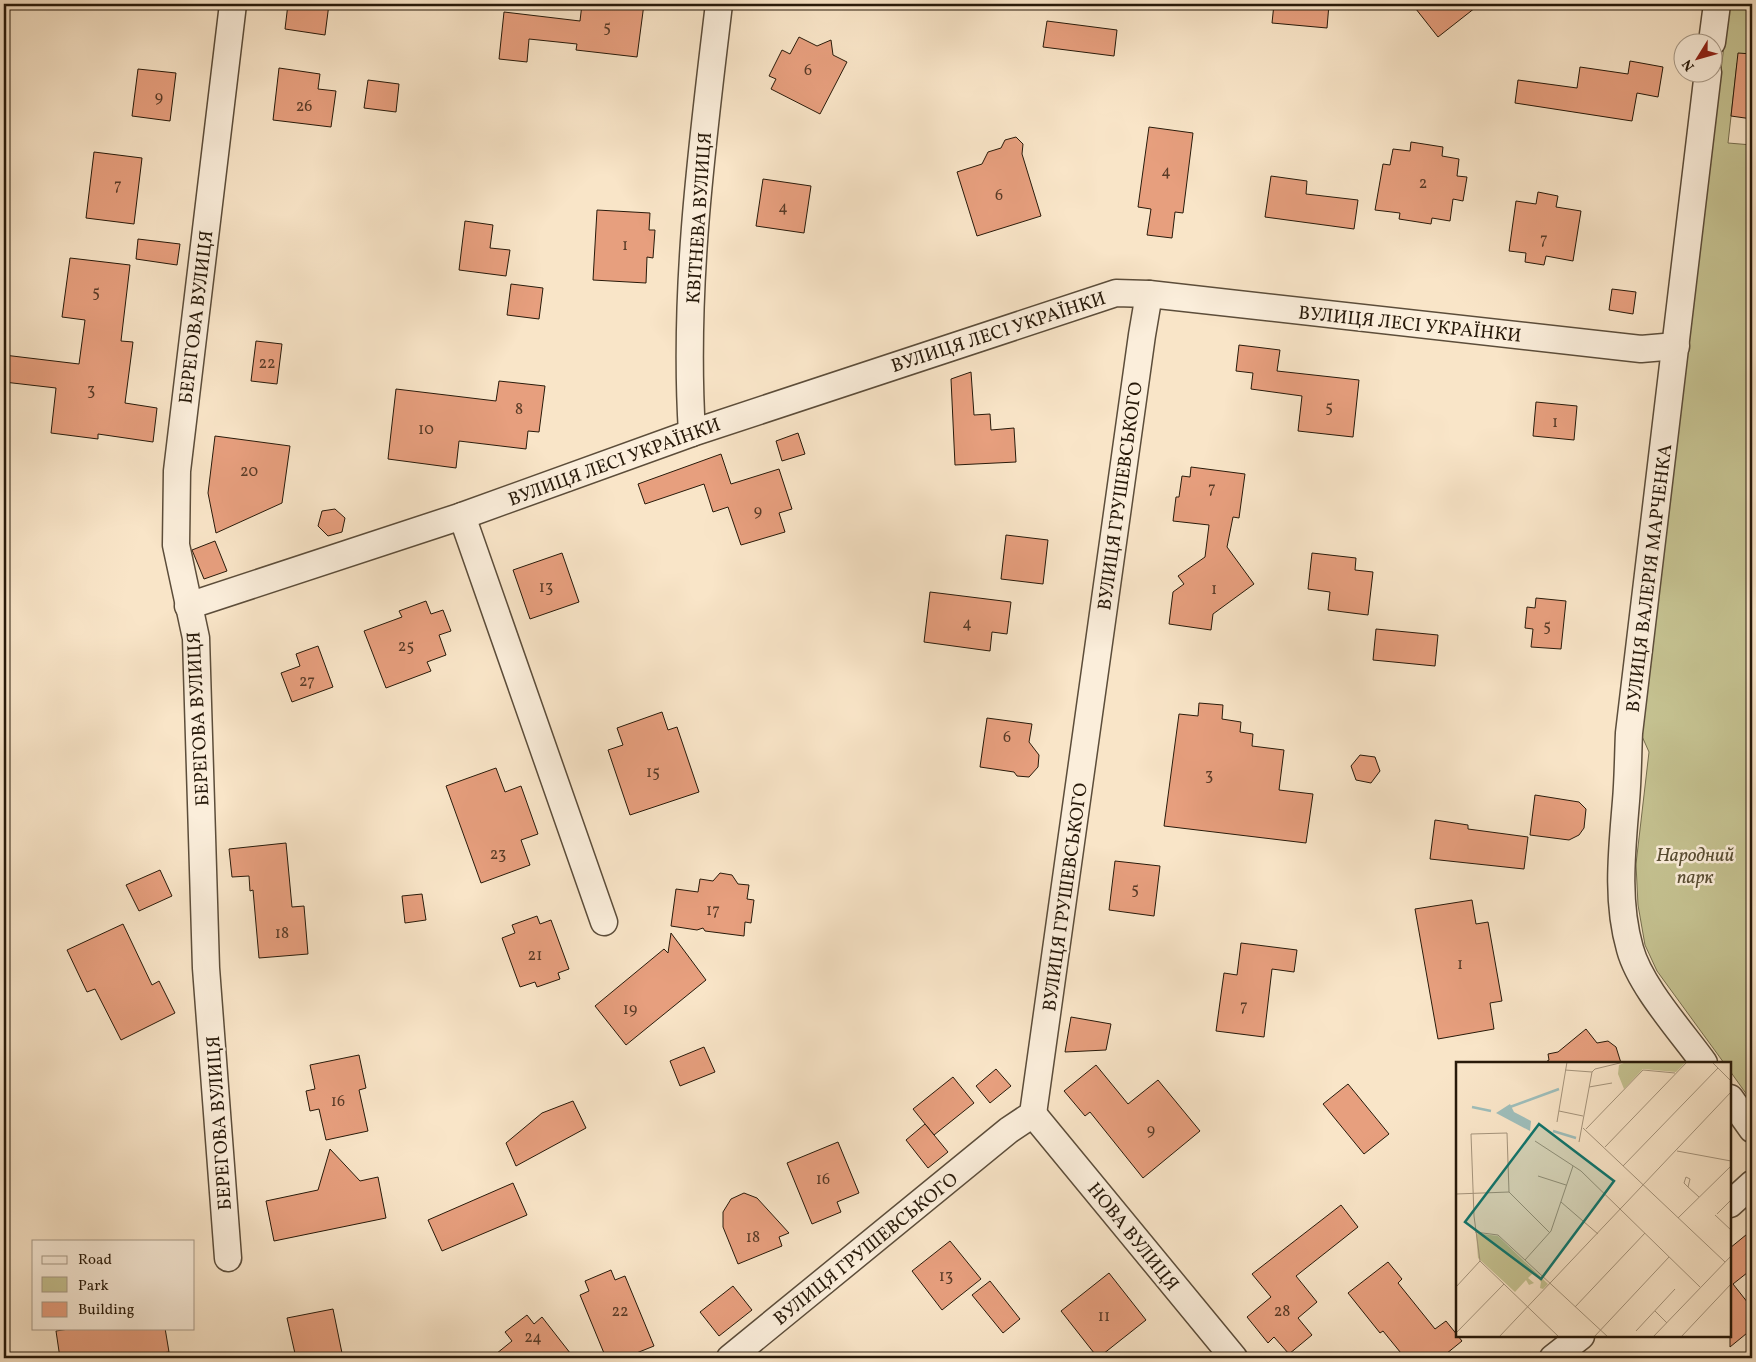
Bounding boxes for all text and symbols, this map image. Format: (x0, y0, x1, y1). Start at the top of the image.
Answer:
house number: 5 (603, 17, 611, 39)
north arrow (1674, 32, 1724, 82)
text: N (1678, 55, 1699, 75)
house number: 6 (804, 60, 812, 82)
house number: 9 (155, 87, 163, 109)
house number: 26 (296, 96, 312, 118)
street label: КВІТНЕВА ВУЛИЦЯ (681, 131, 719, 305)
house number: 4 (1161, 161, 1171, 183)
house number: 2 (1419, 173, 1427, 195)
house number: 7 (114, 175, 122, 197)
house number: 6 (995, 185, 1003, 207)
house number: 4 (778, 197, 788, 219)
street label: БЕРЕГОВА ВУЛИЦЯ (173, 229, 221, 406)
house number: 7 (1540, 229, 1548, 251)
house number: 1 (622, 235, 628, 257)
house number: 5 (92, 282, 100, 304)
street label: ВУЛИЦЯ ЛЕСІ УКРАЇНКИ (888, 286, 1109, 380)
street label: ВУЛИЦЯ ЛЕСІ УКРАЇНКИ (1297, 300, 1523, 350)
house number: 22 (258, 353, 276, 375)
house number: 3 (87, 380, 95, 402)
street label: ВУЛИЦЯ ГРУШЕВСЬКОГО (1092, 380, 1150, 612)
house number: 5 (1325, 397, 1333, 419)
house number: 8 (515, 399, 523, 421)
street label: ВУЛИЦЯ ЛЕСІ УКРАЇНКИ (505, 412, 725, 513)
house number: 1 (1552, 412, 1558, 434)
house number: 10 (418, 419, 434, 441)
street label: ВУЛИЦЯ ВАЛЕРІЯ МАРЧЕНКА (1621, 443, 1679, 714)
house number: 20 (240, 461, 258, 483)
house number: 7 (1208, 478, 1216, 500)
house number: 9 (754, 501, 762, 523)
house number: 13 (539, 577, 553, 599)
house number: 1 (1211, 579, 1217, 601)
house number: 4 (962, 613, 972, 635)
house number: 5 (1543, 616, 1551, 638)
street label: БЕРЕГОВА ВУЛИЦЯ (181, 631, 217, 807)
house number: 25 (398, 636, 414, 658)
house number: 27 (299, 671, 315, 693)
house number: 6 (1003, 727, 1011, 749)
house number: 15 (646, 762, 660, 784)
house number: 3 (1205, 765, 1213, 787)
street label: ВУЛИЦЯ ГРУШЕВСЬКОГО (1037, 781, 1095, 1013)
park label: Народний парк (1656, 843, 1734, 891)
house number: 23 (490, 844, 506, 866)
house number: 5 (1131, 879, 1139, 901)
house number: 17 (706, 900, 720, 922)
house number: 18 (275, 923, 289, 945)
house number: 21 (528, 945, 542, 967)
house number: 1 (1457, 954, 1463, 976)
house number: 7 (1240, 996, 1248, 1018)
house number: 19 (623, 999, 637, 1021)
street label: БЕРЕГОВА ВУЛИЦЯ (201, 1035, 239, 1211)
inset map (1456, 1062, 1731, 1337)
house number: 16 (331, 1091, 345, 1113)
house number: 9 (1147, 1120, 1155, 1142)
street label: ВУЛИЦЯ ГРУШЕВСЬКОГО (769, 1167, 964, 1332)
house number: 16 (816, 1169, 830, 1191)
street label: НОВА ВУЛИЦЯ (1080, 1177, 1184, 1297)
house number: 18 (746, 1227, 760, 1249)
legend (32, 1240, 195, 1330)
text: Road (78, 1250, 112, 1271)
house number: 13 (939, 1266, 953, 1288)
text: Park (78, 1276, 109, 1297)
text: Building (78, 1300, 135, 1321)
house number: 22 (611, 1301, 629, 1323)
house number: 28 (1274, 1301, 1290, 1323)
house number: 11 (1098, 1306, 1110, 1328)
house number: 24 (524, 1327, 542, 1349)

